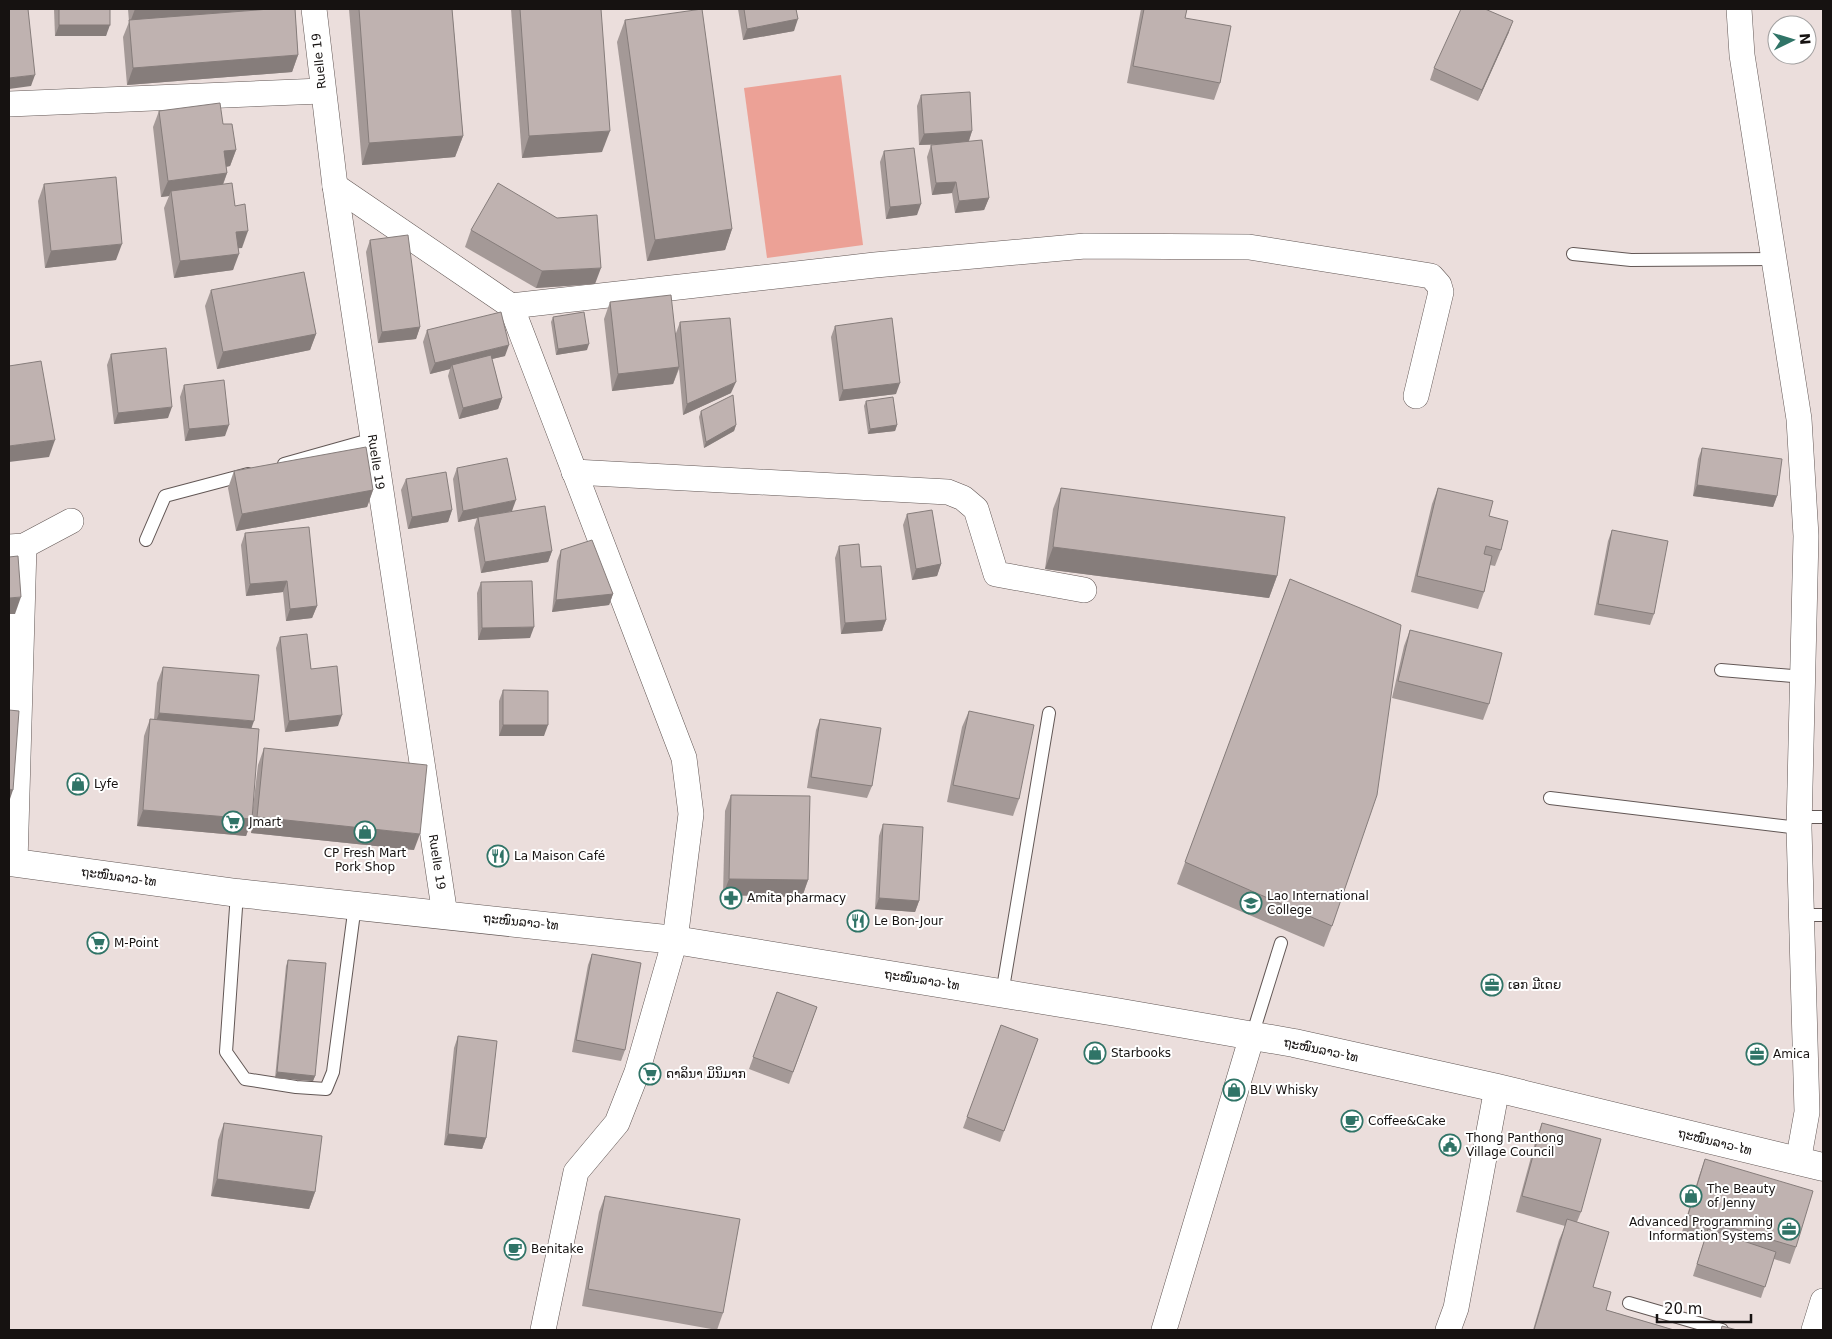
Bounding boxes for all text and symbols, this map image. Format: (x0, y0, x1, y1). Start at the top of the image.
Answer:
north arrow (1767, 15, 1817, 65)
street label: Ruelle 19 (309, 32, 329, 90)
text: N (1796, 32, 1813, 45)
street label: Ruelle 19 (365, 433, 387, 491)
shop icon: Lyfe (66, 772, 90, 796)
place label: Lyfe (94, 777, 118, 791)
supermarket icon: Jmart (221, 810, 245, 834)
place label: Jmart (248, 815, 282, 829)
shop icon: CP Fresh Mart Pork Shop (353, 820, 377, 844)
street label: Ruelle 19 (426, 833, 448, 891)
restaurant icon: La Maison Café (486, 844, 510, 868)
place label: CP Fresh Mart Pork Shop (324, 846, 407, 874)
place label: La Maison Café (514, 849, 605, 863)
street label: ຖະໜົນລາວ-ໄທ (81, 864, 158, 889)
pharmacy icon: Amita pharmacy (719, 886, 743, 910)
place label: Lao International College (1267, 889, 1369, 917)
place label: Amita pharmacy (747, 891, 846, 905)
school or university icon: Lao International College (1239, 891, 1263, 915)
restaurant icon: Le Bon-Jour (846, 909, 870, 933)
street label: ຖະໜົນລາວ-ໄທ (483, 910, 560, 933)
place label: Le Bon-Jour (874, 914, 943, 928)
supermarket icon: M-Point (86, 931, 110, 955)
place label: M-Point (114, 936, 159, 950)
street label: ຖະໜົນລາວ-ໄທ (884, 966, 961, 993)
office icon: ເອກ ມີເດຍ (1480, 973, 1504, 997)
place label: ເອກ ມີເດຍ (1508, 977, 1561, 992)
street label: ຖະໜົນລາວ-ໄທ (1283, 1034, 1360, 1065)
shop icon: Starbooks (1083, 1041, 1107, 1065)
office icon: Amica (1745, 1042, 1769, 1066)
place label: Starbooks (1111, 1046, 1171, 1060)
place label: Amica (1773, 1047, 1810, 1061)
supermarket icon: ດາລິນາ ມິນິມາກ (638, 1062, 662, 1086)
place label: ດາລິນາ ມິນິມາກ (666, 1066, 746, 1081)
shop icon: BLV Whisky (1222, 1078, 1246, 1102)
place label: BLV Whisky (1250, 1083, 1318, 1097)
cafe icon: Coffee&Cake (1340, 1109, 1364, 1133)
place label: Coffee&Cake (1368, 1114, 1446, 1128)
street label: ຖະໜົນລາວ-ໄທ (1677, 1125, 1754, 1158)
place label: Thong Panthong Village Council (1465, 1131, 1564, 1159)
public building icon: Thong Panthong Village Council (1438, 1133, 1462, 1157)
place label: The Beauty of Jenny (1706, 1182, 1776, 1210)
shop icon: The Beauty of Jenny (1679, 1184, 1703, 1208)
place label: Advanced Programming Information Systems (1629, 1215, 1773, 1243)
office icon: Advanced Programming Information Systems (1777, 1217, 1801, 1241)
cafe icon: Benitake (503, 1237, 527, 1261)
place label: Benitake (531, 1242, 584, 1256)
scale bar (1657, 1292, 1751, 1324)
text: 20 m (1664, 1300, 1702, 1318)

